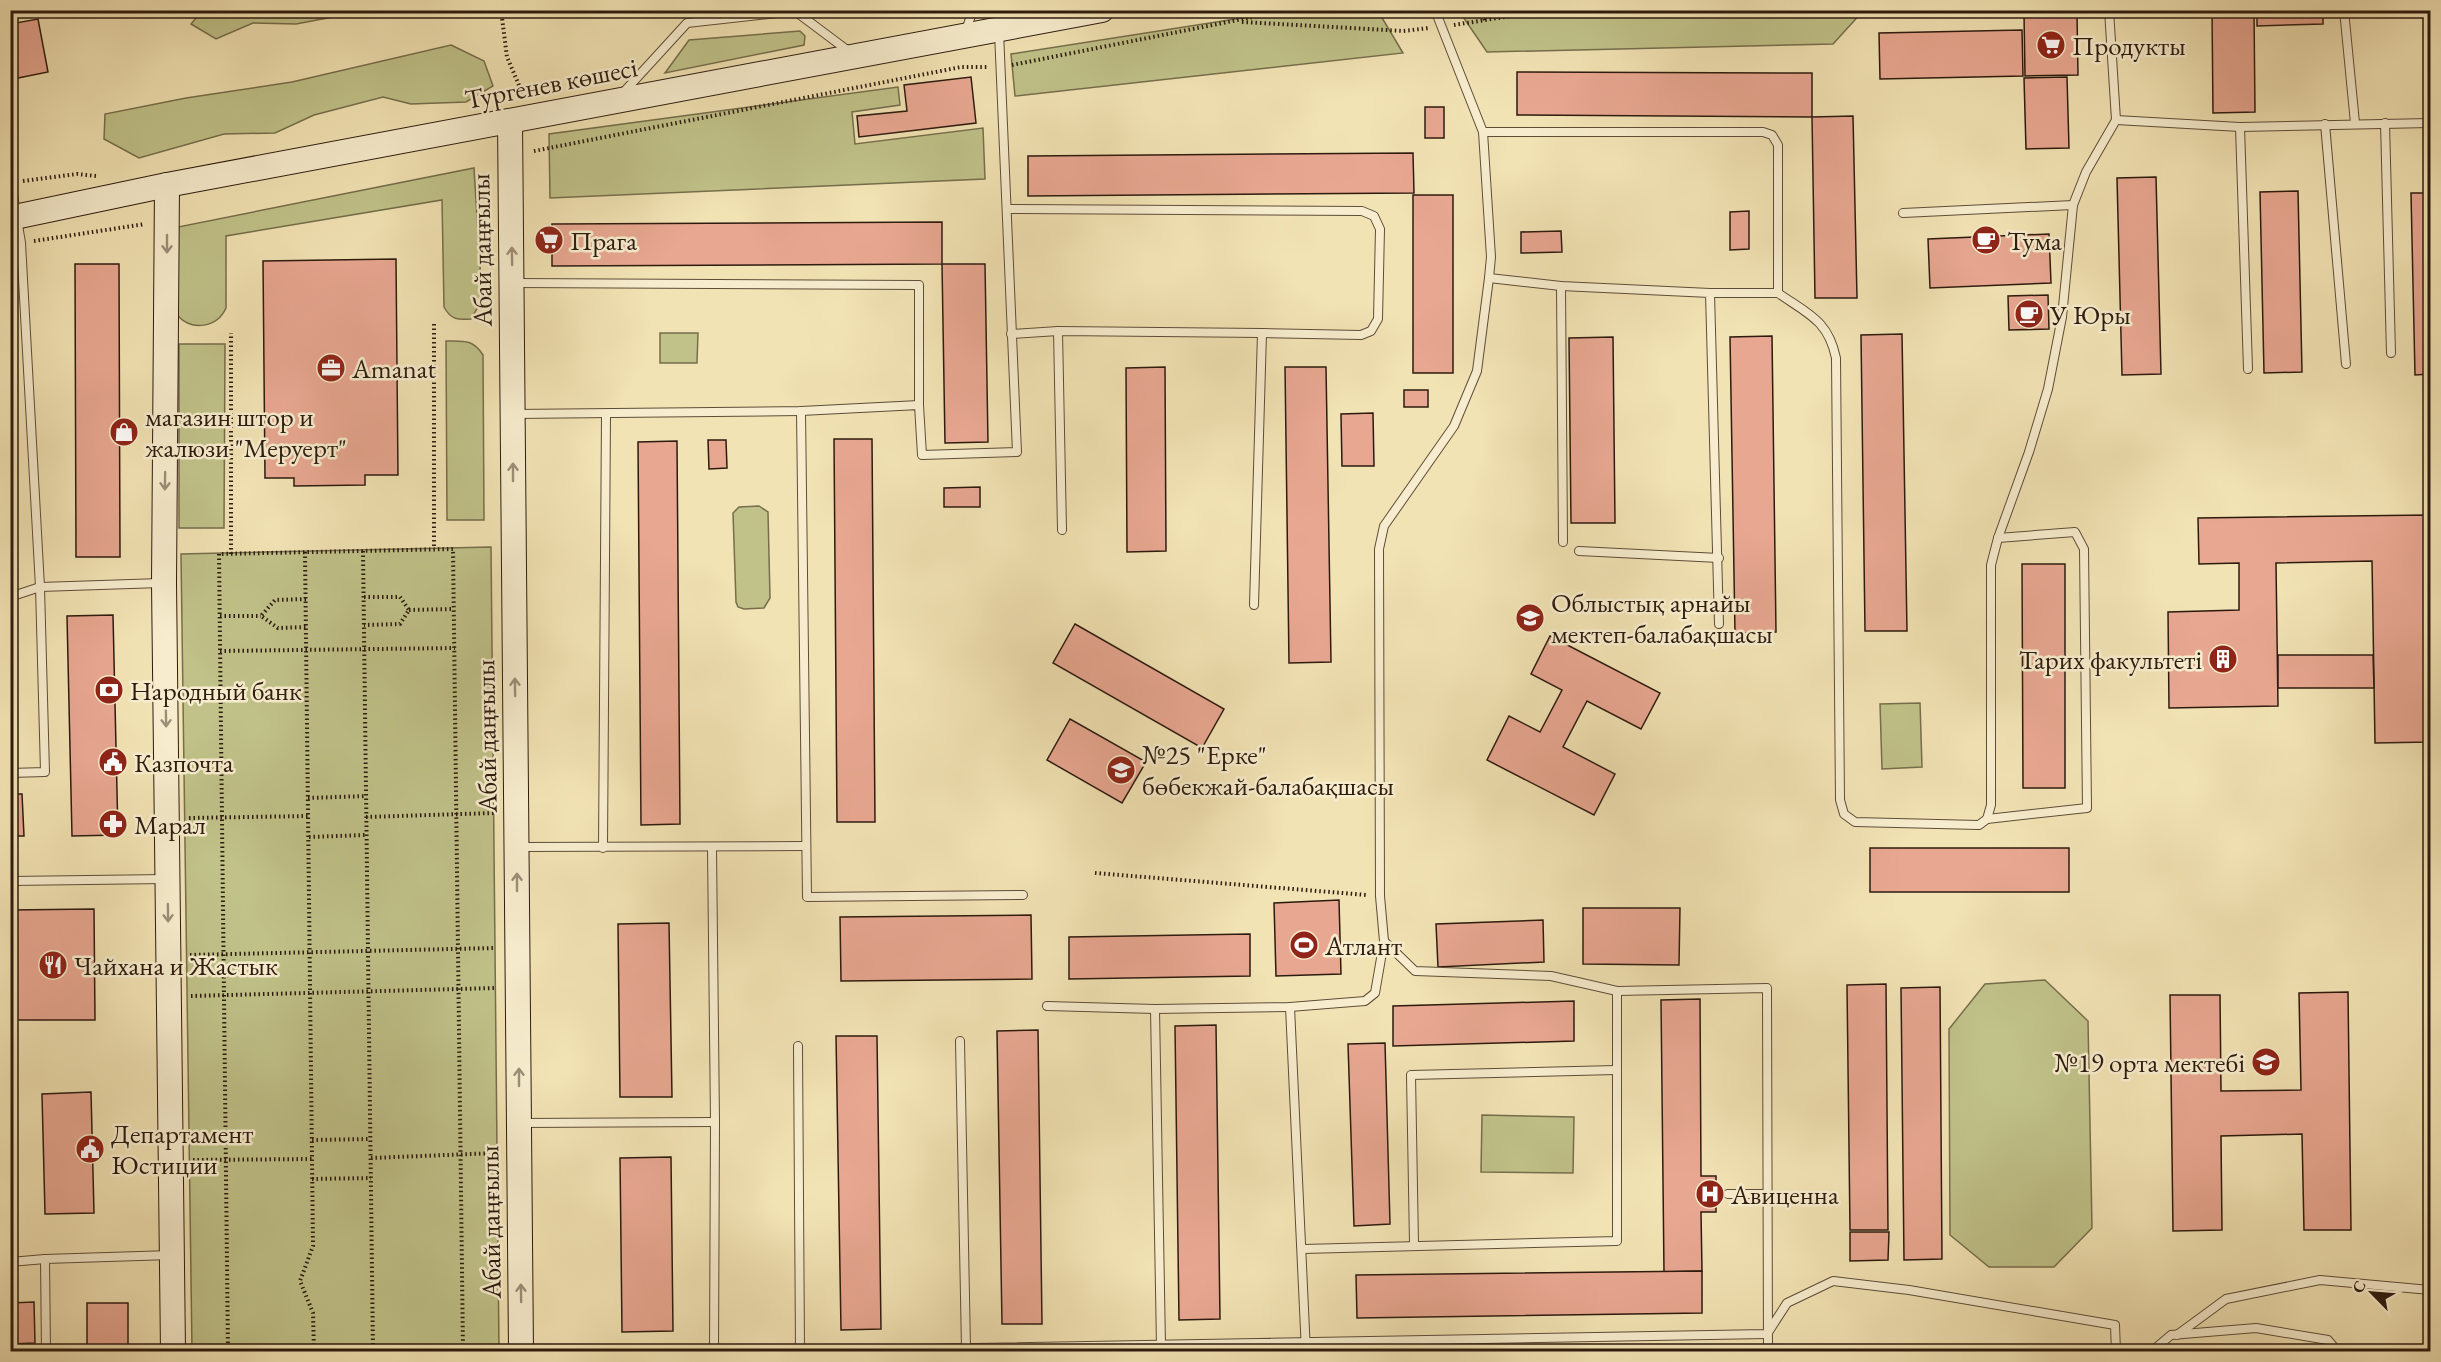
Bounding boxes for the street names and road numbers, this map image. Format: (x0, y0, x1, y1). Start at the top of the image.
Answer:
street label: Тургенев көшесі (462, 49, 641, 117)
street label: Абай даңғылы (462, 173, 500, 328)
street label: Абай даңғылы (467, 659, 505, 814)
street label: Абай даңғылы (471, 1145, 509, 1300)

